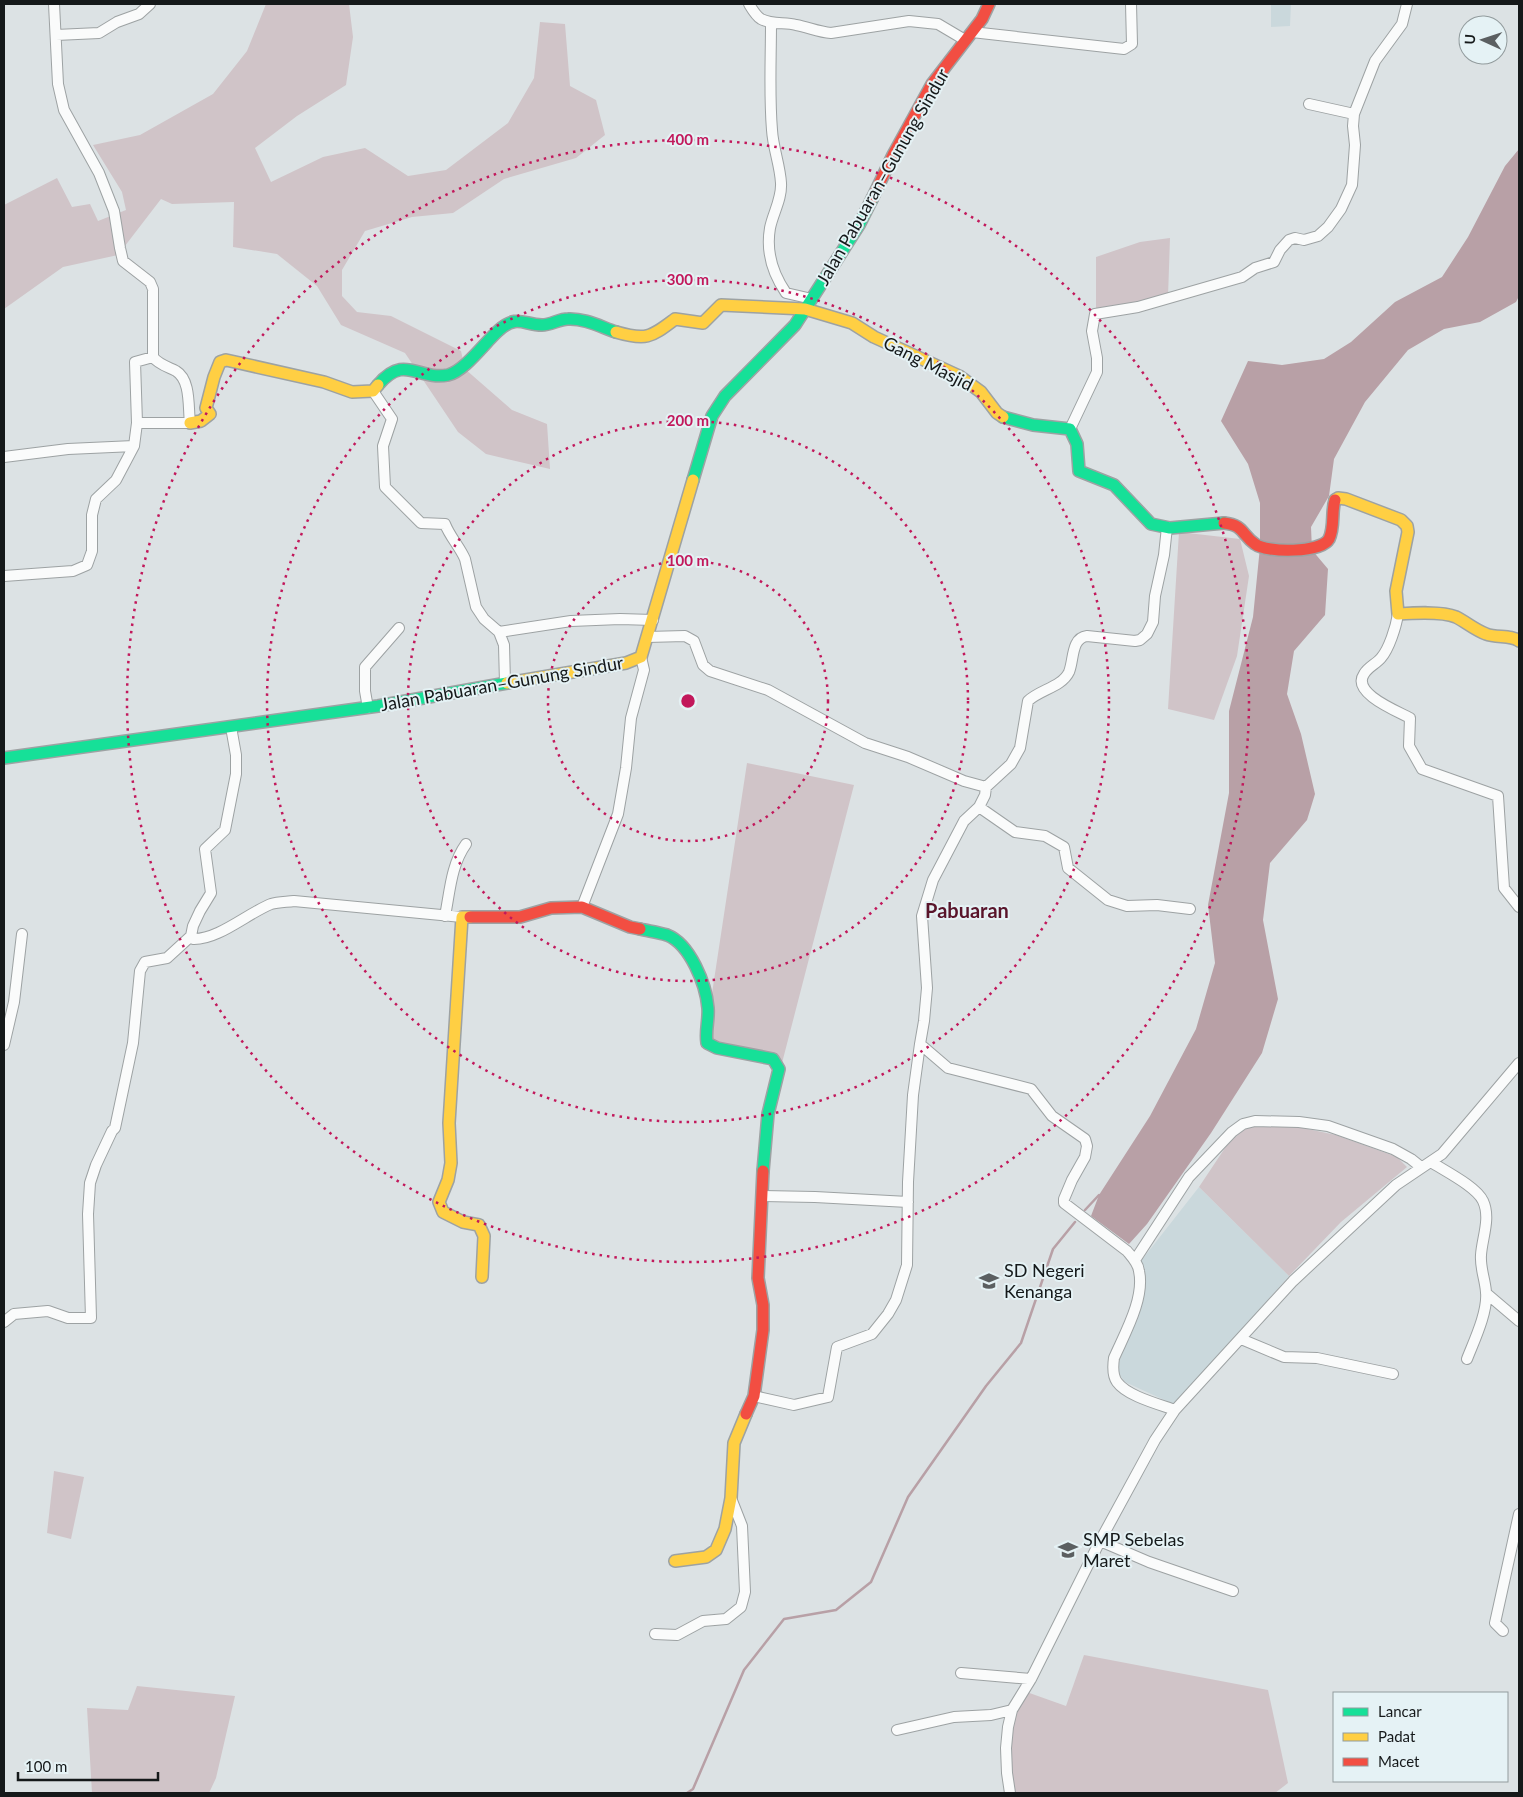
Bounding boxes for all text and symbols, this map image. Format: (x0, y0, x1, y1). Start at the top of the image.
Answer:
north arrow (1458, 15, 1508, 65)
text: U (1461, 34, 1478, 45)
street label: Jalan Pabuaran–Gunung Sindur (811, 64, 953, 289)
text: 400 m (667, 130, 709, 148)
text: 300 m (667, 270, 709, 288)
street label: Gang Masjid (880, 331, 977, 395)
text: 200 m (667, 411, 709, 429)
text: 100 m (667, 551, 709, 569)
street label: Jalan Pabuaran–Gunung Sindur (379, 651, 625, 715)
centre of rings (679, 692, 697, 710)
district label: Pabuaran (925, 898, 1009, 922)
place label: SD Negeri Kenanga (1004, 1259, 1085, 1302)
school or university icon: SD Negeri Kenanga (978, 1270, 1000, 1292)
place label: SMP Sebelas Maret (1083, 1528, 1184, 1571)
school or university icon: SMP Sebelas Maret (1057, 1539, 1079, 1561)
legend (1333, 1692, 1508, 1782)
text: Lancar (1378, 1702, 1422, 1720)
text: Padat (1378, 1727, 1416, 1745)
scale bar (18, 1750, 158, 1782)
text: Macet (1378, 1752, 1420, 1770)
text: 100 m (25, 1757, 67, 1775)

